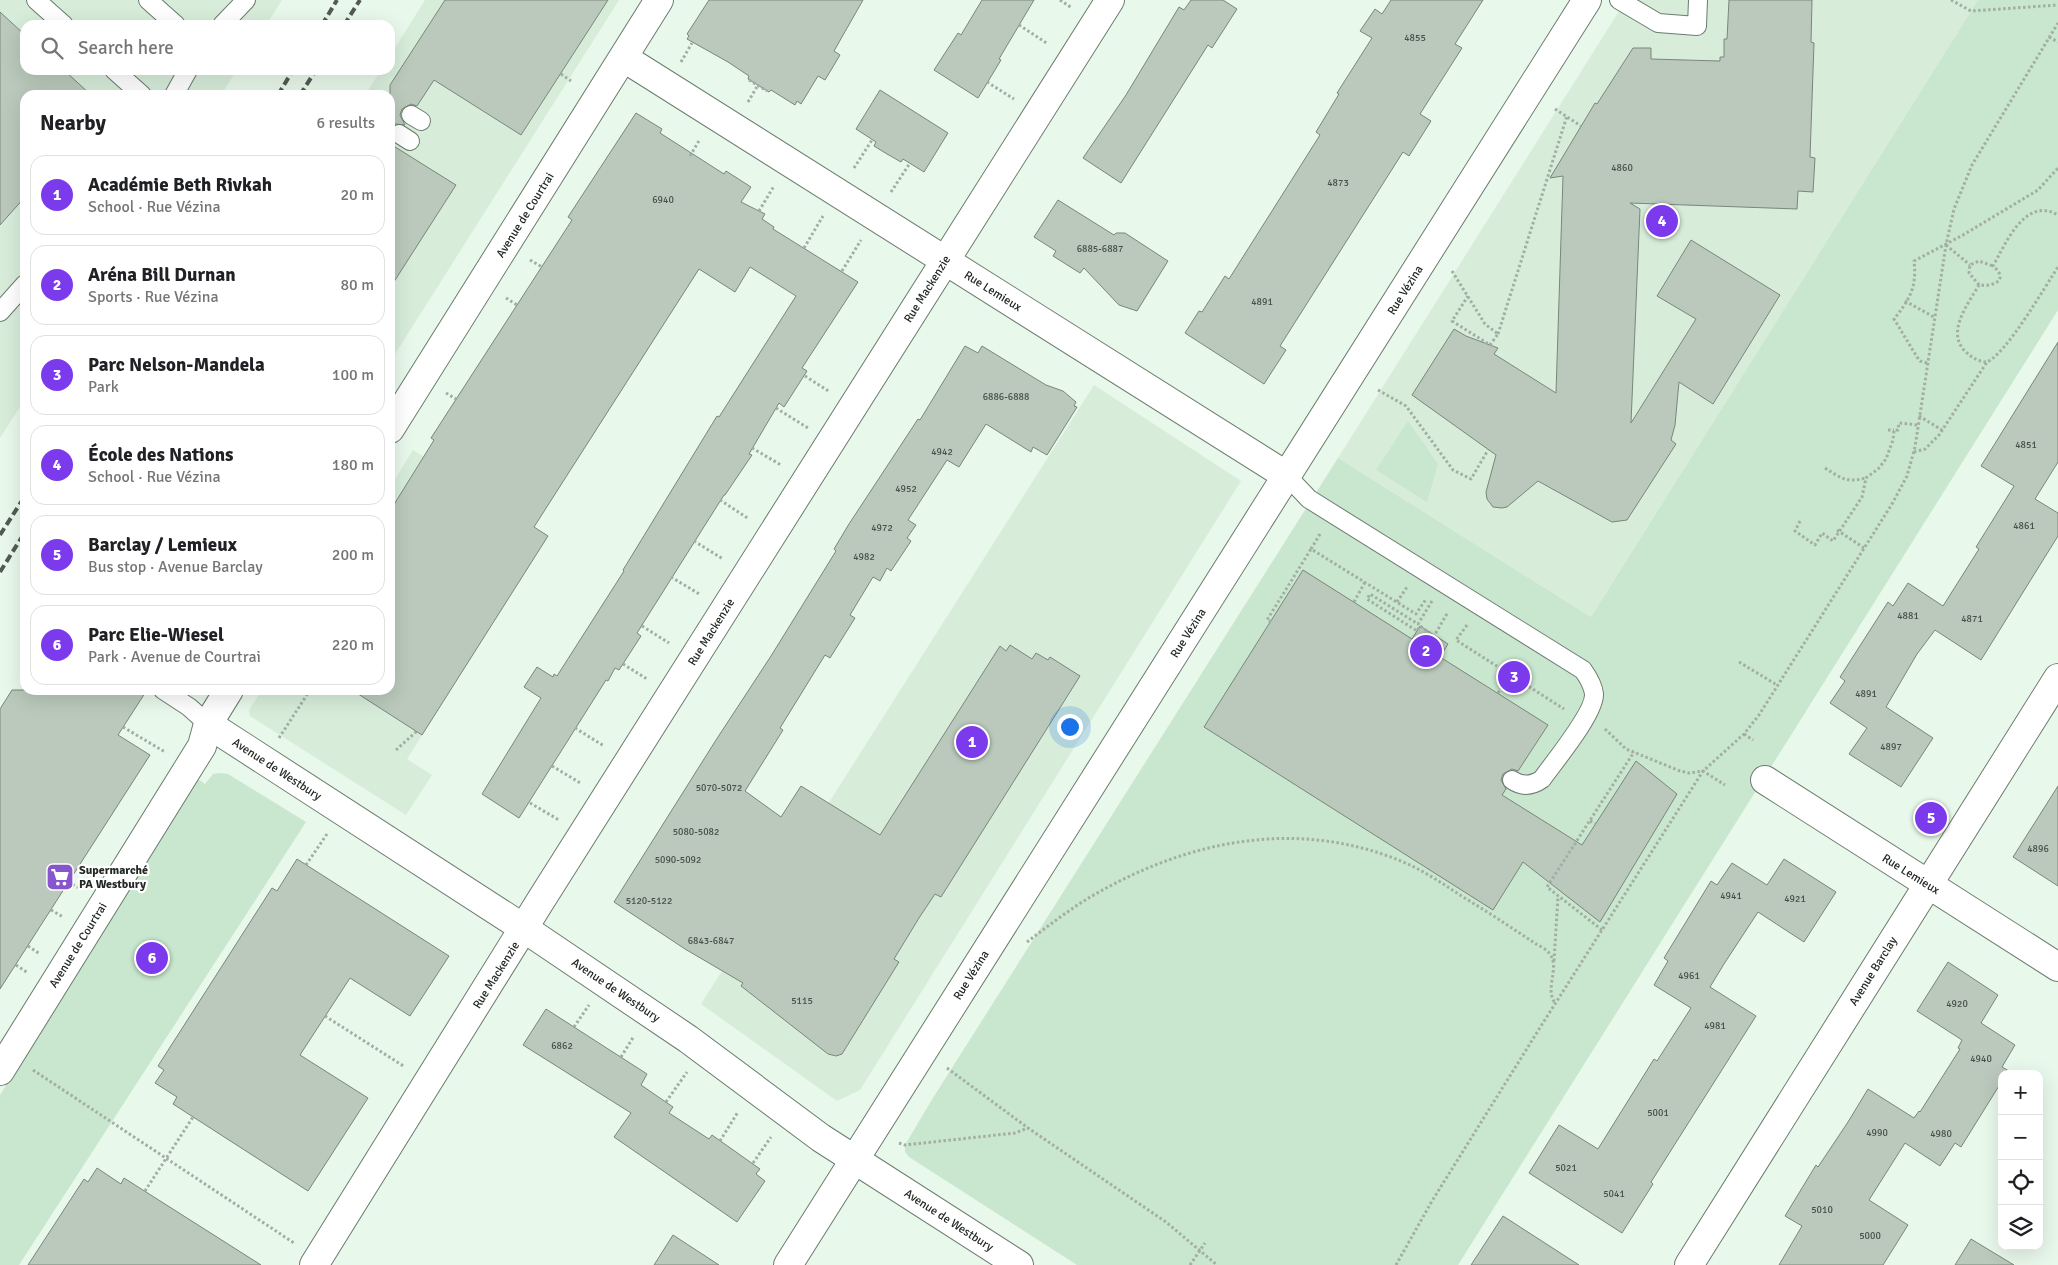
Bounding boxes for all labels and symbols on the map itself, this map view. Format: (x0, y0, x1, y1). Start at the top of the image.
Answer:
house number: 4855 (1404, 32, 1426, 44)
house number: 4860 (1611, 162, 1633, 174)
street label: Avenue de Courtrai (493, 170, 558, 261)
house number: 4873 (1327, 177, 1349, 189)
house number: 6940 (652, 194, 674, 206)
pin: 4 (1646, 202, 1678, 240)
house number: 6885-6887 (1077, 243, 1123, 255)
street label: Rue Mackenzie (901, 253, 954, 326)
street label: Rue Vézina (1384, 263, 1427, 318)
street label: Rue Lemieux (961, 268, 1025, 315)
house number: 4891 (1251, 296, 1273, 308)
house number: 6886-6888 (983, 391, 1029, 403)
house number: 4851 (2015, 439, 2037, 451)
house number: 4942 (931, 446, 953, 458)
house number: 4952 (895, 483, 917, 495)
house number: 4861 (2013, 520, 2035, 532)
house number: 4972 (871, 522, 893, 534)
house number: 4982 (853, 551, 875, 563)
street label: Rue Mackenzie (685, 596, 738, 669)
street label: Rue Vézina (1167, 606, 1210, 661)
house number: 4881 (1897, 610, 1919, 622)
house number: 4871 (1961, 613, 1983, 625)
pin: 2 (1410, 632, 1442, 670)
pin: 3 (1498, 658, 1530, 696)
house number: 4891 (1855, 688, 1877, 700)
your location (1057, 714, 1083, 740)
pin: 1 (956, 723, 988, 761)
street label: Avenue de Westbury (229, 735, 325, 804)
house number: 4897 (1880, 741, 1902, 753)
house number: 5070-5072 (696, 782, 742, 794)
pin: 5 (1915, 799, 1947, 837)
house number: 5080-5082 (673, 826, 719, 838)
house number: 4896 (2027, 843, 2049, 855)
street label: Rue Lemieux (1879, 851, 1943, 898)
house number: 5090-5092 (655, 854, 701, 866)
supermarket icon: Supermarché PA Westbury (45, 862, 75, 892)
place label: Supermarché PA Westbury (79, 863, 148, 892)
house number: 4941 (1720, 890, 1742, 902)
house number: 4921 (1784, 893, 1806, 905)
house number: 5120-5122 (626, 895, 672, 907)
street label: Avenue de Courtrai (46, 900, 111, 991)
street label: Avenue Barclay (1846, 934, 1901, 1009)
house number: 6843-6847 (688, 935, 734, 947)
pin: 6 (136, 939, 168, 977)
street label: Rue Mackenzie (470, 939, 523, 1012)
street label: Rue Vézina (950, 948, 993, 1003)
street label: Avenue de Westbury (569, 955, 663, 1026)
house number: 4961 (1678, 970, 1700, 982)
house number: 5115 (791, 995, 813, 1007)
house number: 4920 (1946, 998, 1968, 1010)
house number: 4981 (1704, 1020, 1726, 1032)
house number: 6862 (551, 1040, 573, 1052)
house number: 4940 (1970, 1053, 1992, 1065)
house number: 5001 (1647, 1107, 1669, 1119)
house number: 4990 (1866, 1127, 1888, 1139)
house number: 4980 (1930, 1128, 1952, 1140)
house number: 5021 (1555, 1162, 1577, 1174)
street label: Avenue de Westbury (901, 1186, 997, 1255)
house number: 5041 (1603, 1188, 1625, 1200)
house number: 5010 (1811, 1204, 1833, 1216)
house number: 5000 (1859, 1230, 1881, 1242)

